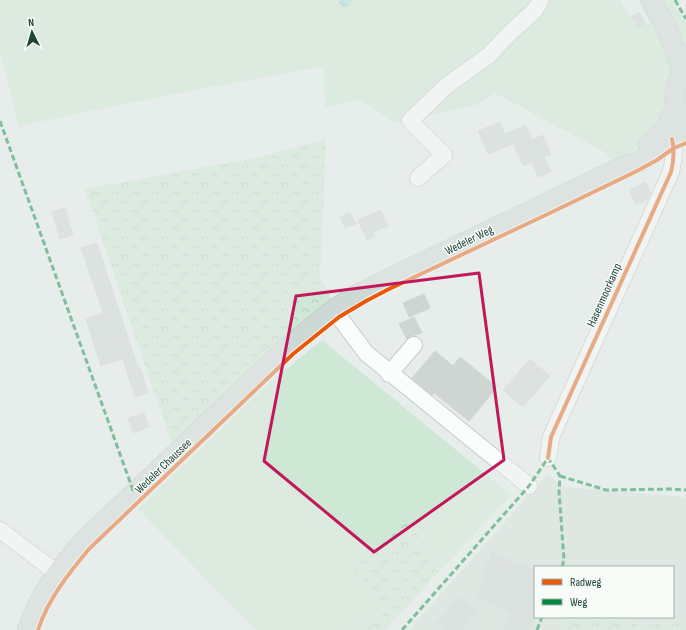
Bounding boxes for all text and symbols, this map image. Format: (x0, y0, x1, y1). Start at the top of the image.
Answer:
north arrow (12, 12, 52, 52)
text: N (28, 16, 35, 29)
street label: Wedeler Weg (443, 222, 496, 259)
street label: Hasenmoorkamp (584, 261, 625, 329)
street label: Wedeler Chaussee (132, 435, 195, 497)
legend (534, 566, 674, 618)
text: Radweg (570, 575, 602, 590)
text: Weg (570, 595, 587, 610)

